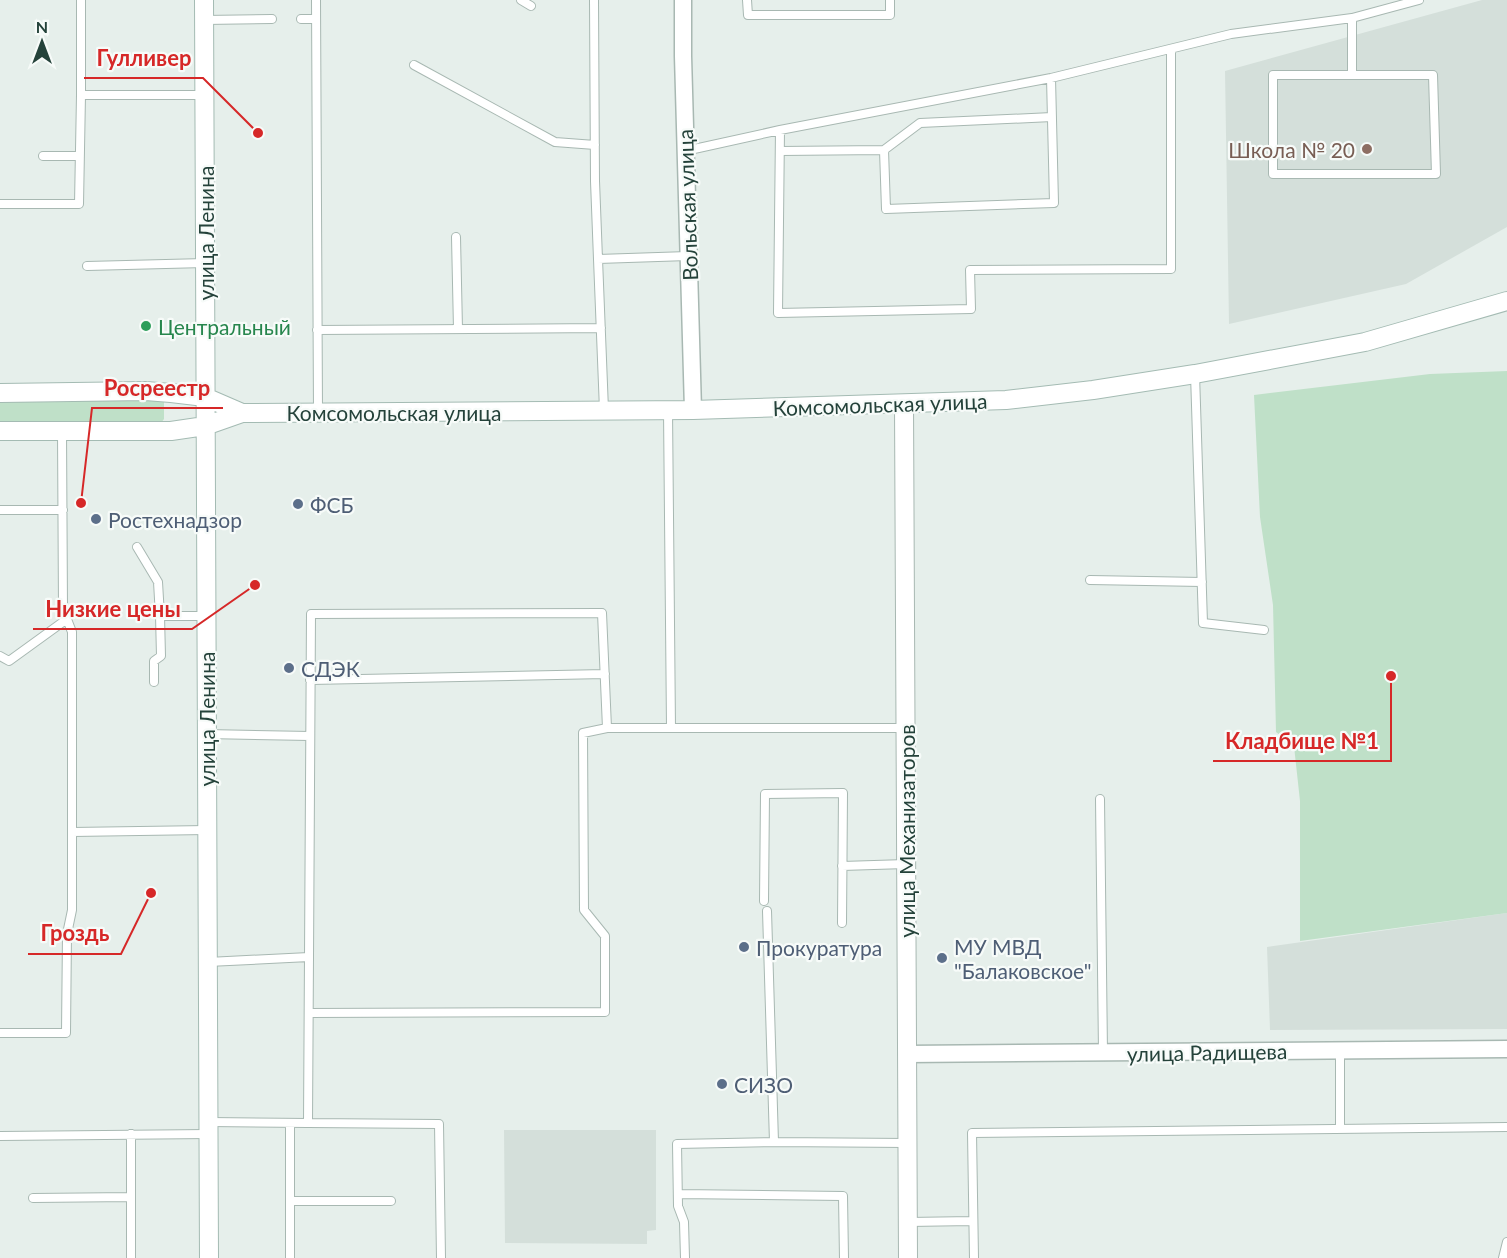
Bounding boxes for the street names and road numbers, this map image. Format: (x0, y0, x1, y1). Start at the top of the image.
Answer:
street label: Вольская улица (672, 129, 702, 281)
street label: улица Ленина (193, 166, 218, 300)
street label: Комсомольская улица (772, 388, 988, 420)
street label: Комсомольская улица (287, 400, 501, 425)
street label: улица Ленина (194, 652, 219, 786)
street label: улица Механизаторов (894, 724, 919, 938)
street label: улица Радищева (1127, 1038, 1287, 1066)

